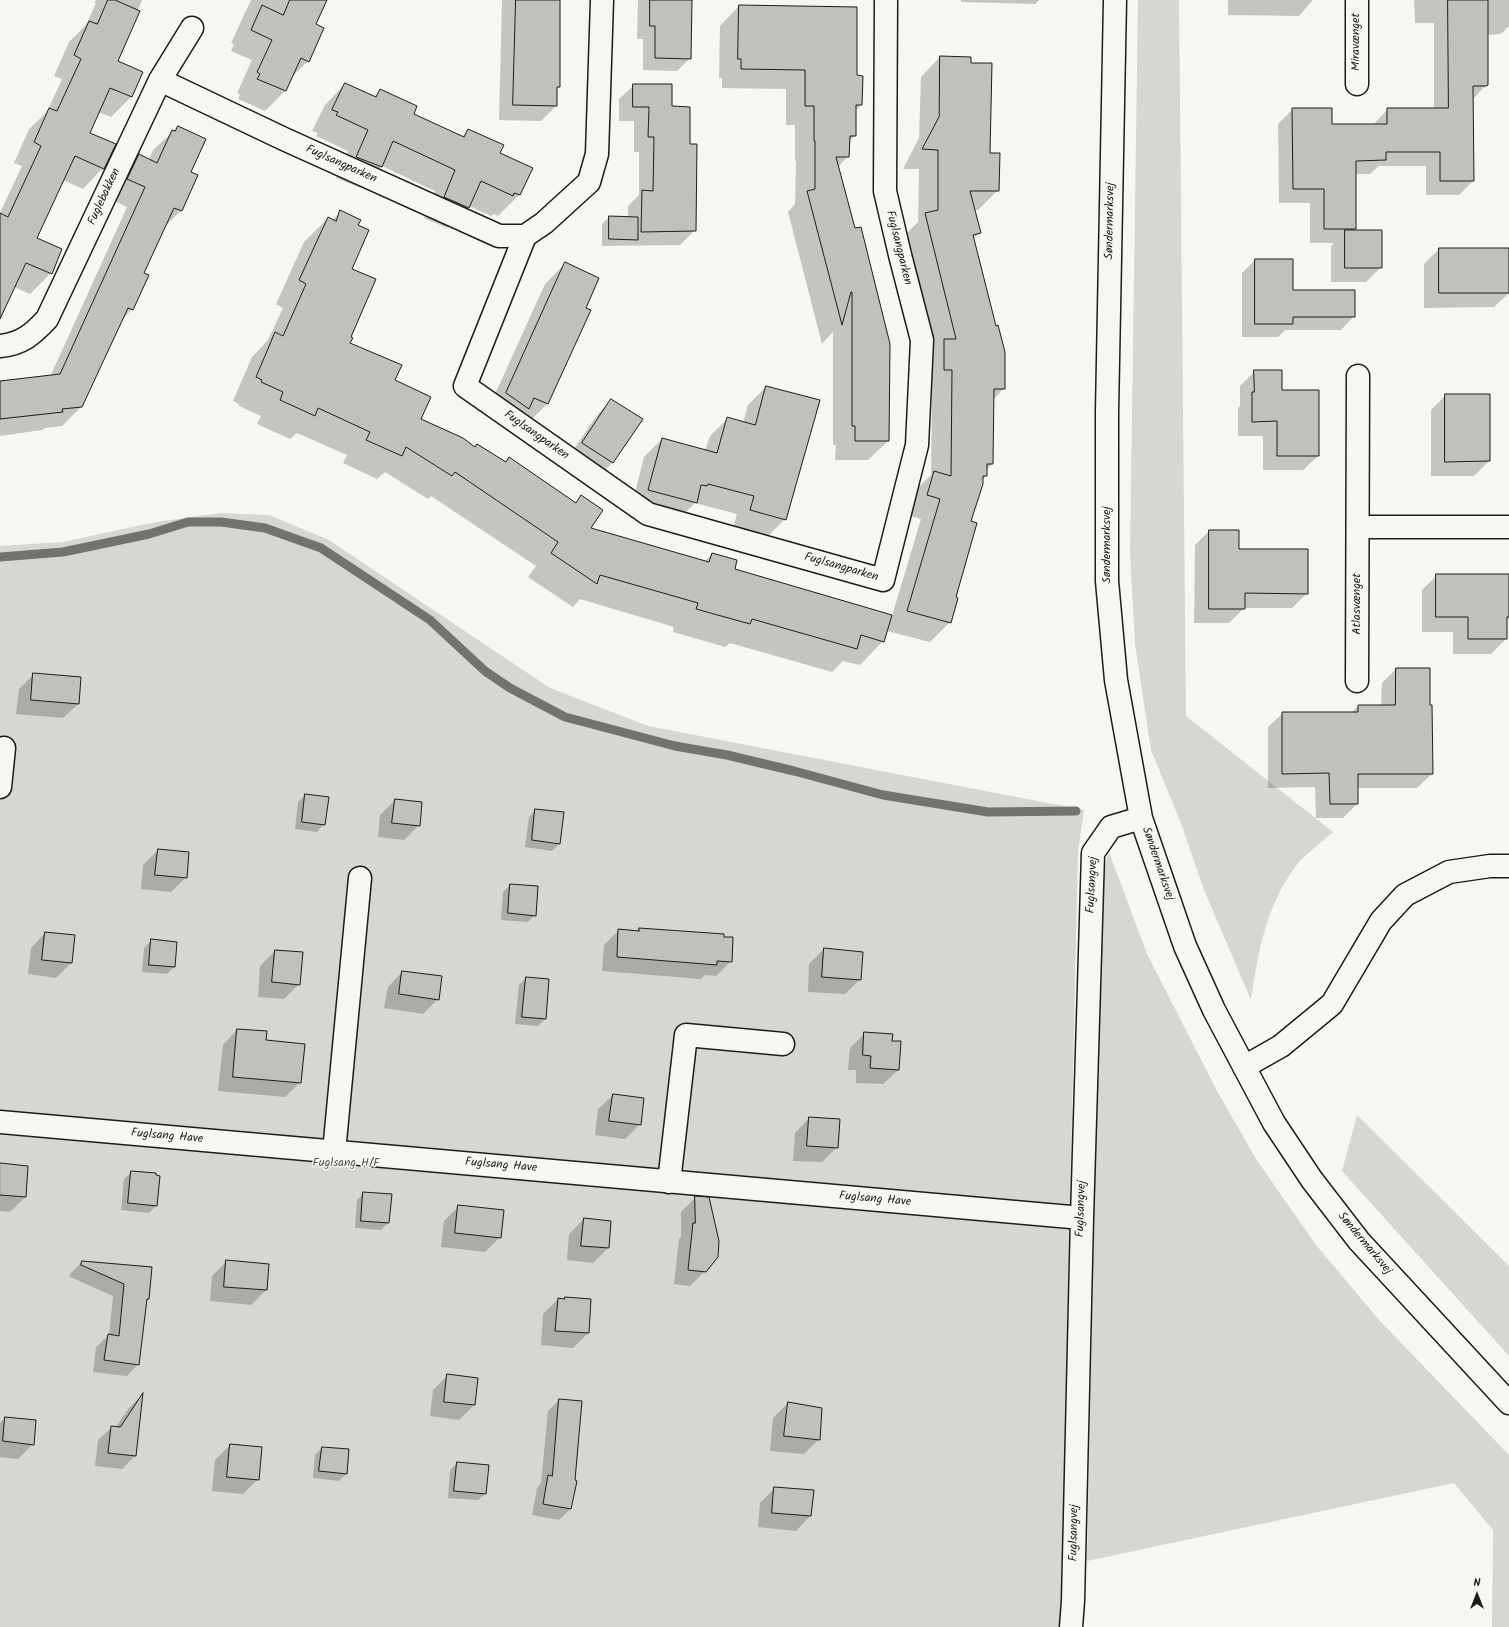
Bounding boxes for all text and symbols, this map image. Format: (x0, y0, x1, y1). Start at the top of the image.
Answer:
street label: Miravænget (1350, 13, 1364, 71)
street label: Fuglsangparken (303, 143, 379, 187)
street label: Fuglebakken (86, 166, 124, 228)
street label: Søndermarksvej (1103, 182, 1119, 260)
street label: Fuglsangparken (882, 209, 914, 287)
street label: Fuglsangparken (501, 408, 571, 464)
street label: Søndermarksvej (1101, 506, 1115, 584)
street label: Fuglsangparken (802, 551, 880, 585)
street label: Atlasvænget (1351, 573, 1365, 635)
street label: Søndermarksvej (1138, 825, 1176, 903)
street label: Fuglsangvej (1084, 856, 1102, 914)
street label: Fuglsang Have (130, 1127, 204, 1147)
street label: Fuglsang Have (464, 1156, 538, 1176)
park label: Fuglsang H/F (313, 1157, 379, 1171)
street label: Fuglsangvej (1074, 1180, 1090, 1238)
street label: Fuglsang Have (838, 1190, 912, 1210)
street label: Søndermarksvej (1334, 1210, 1394, 1278)
street label: Fuglsangvej (1067, 1504, 1083, 1562)
text: N (1474, 1574, 1480, 1592)
north arrow (1457, 1575, 1497, 1615)

